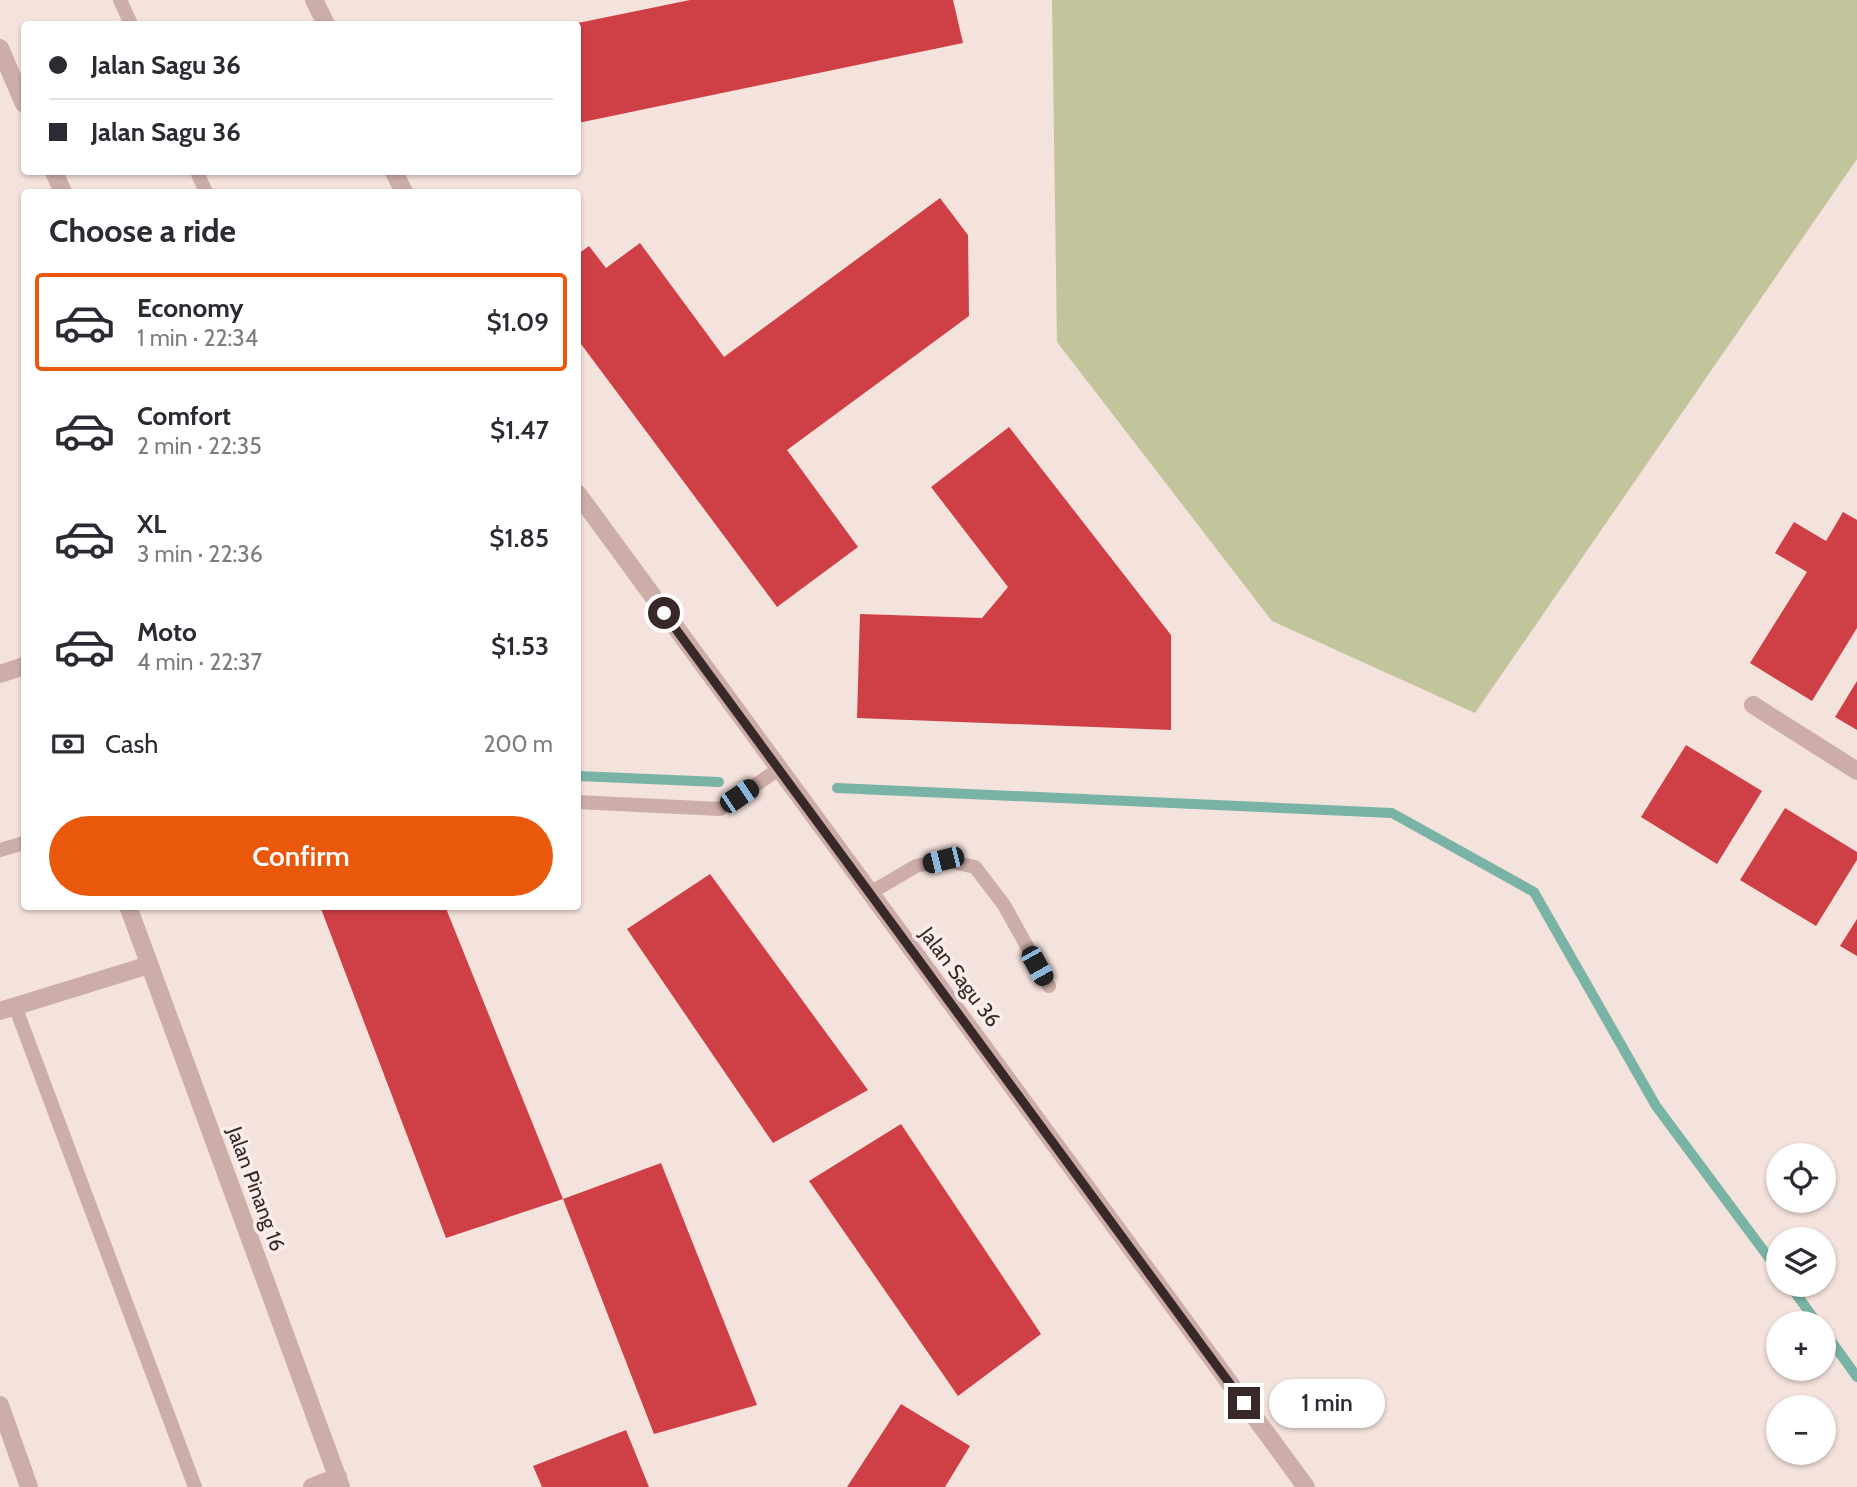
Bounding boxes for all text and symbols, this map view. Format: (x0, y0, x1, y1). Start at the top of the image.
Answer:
text: Jalan Sagu 36 (91, 49, 241, 81)
text: Jalan Sagu 36 (91, 116, 241, 148)
text: Choose a ride (49, 211, 236, 250)
icon: car (53, 291, 116, 354)
text: Economy (137, 292, 243, 324)
text: $1.09 (486, 306, 549, 338)
text: 1 min · 22:34 (137, 324, 258, 352)
icon: car (53, 399, 116, 462)
text: Comfort (137, 400, 231, 432)
text: $1.47 (490, 414, 549, 446)
text: 2 min · 22:35 (137, 432, 262, 460)
icon: car (53, 507, 116, 570)
text: XL (137, 508, 166, 540)
text: $1.85 (489, 522, 549, 554)
text: 3 min · 22:36 (137, 540, 263, 568)
route start (648, 597, 680, 629)
icon: car (53, 615, 116, 678)
text: Moto (137, 616, 197, 648)
text: $1.53 (491, 630, 549, 662)
text: 4 min · 22:37 (137, 648, 262, 676)
icon: cash (49, 725, 87, 763)
text: Cash (105, 728, 158, 760)
text: 200 m (483, 730, 553, 758)
car (716, 776, 763, 816)
button: Confirm (49, 816, 553, 896)
car (921, 845, 966, 875)
street label: Jalan Sagu 36 (914, 921, 1006, 1032)
car (1018, 943, 1057, 989)
street label: Jalan Pinang 16 (222, 1122, 291, 1255)
map controls (1766, 1143, 1836, 1465)
button: locate (1766, 1143, 1836, 1213)
button: layers (1766, 1227, 1836, 1297)
button: + (1766, 1311, 1836, 1381)
callout: 1 min (1268, 1378, 1384, 1428)
route end (1228, 1387, 1260, 1419)
text: 1 min (1301, 1389, 1353, 1417)
button: − (1766, 1395, 1836, 1465)

